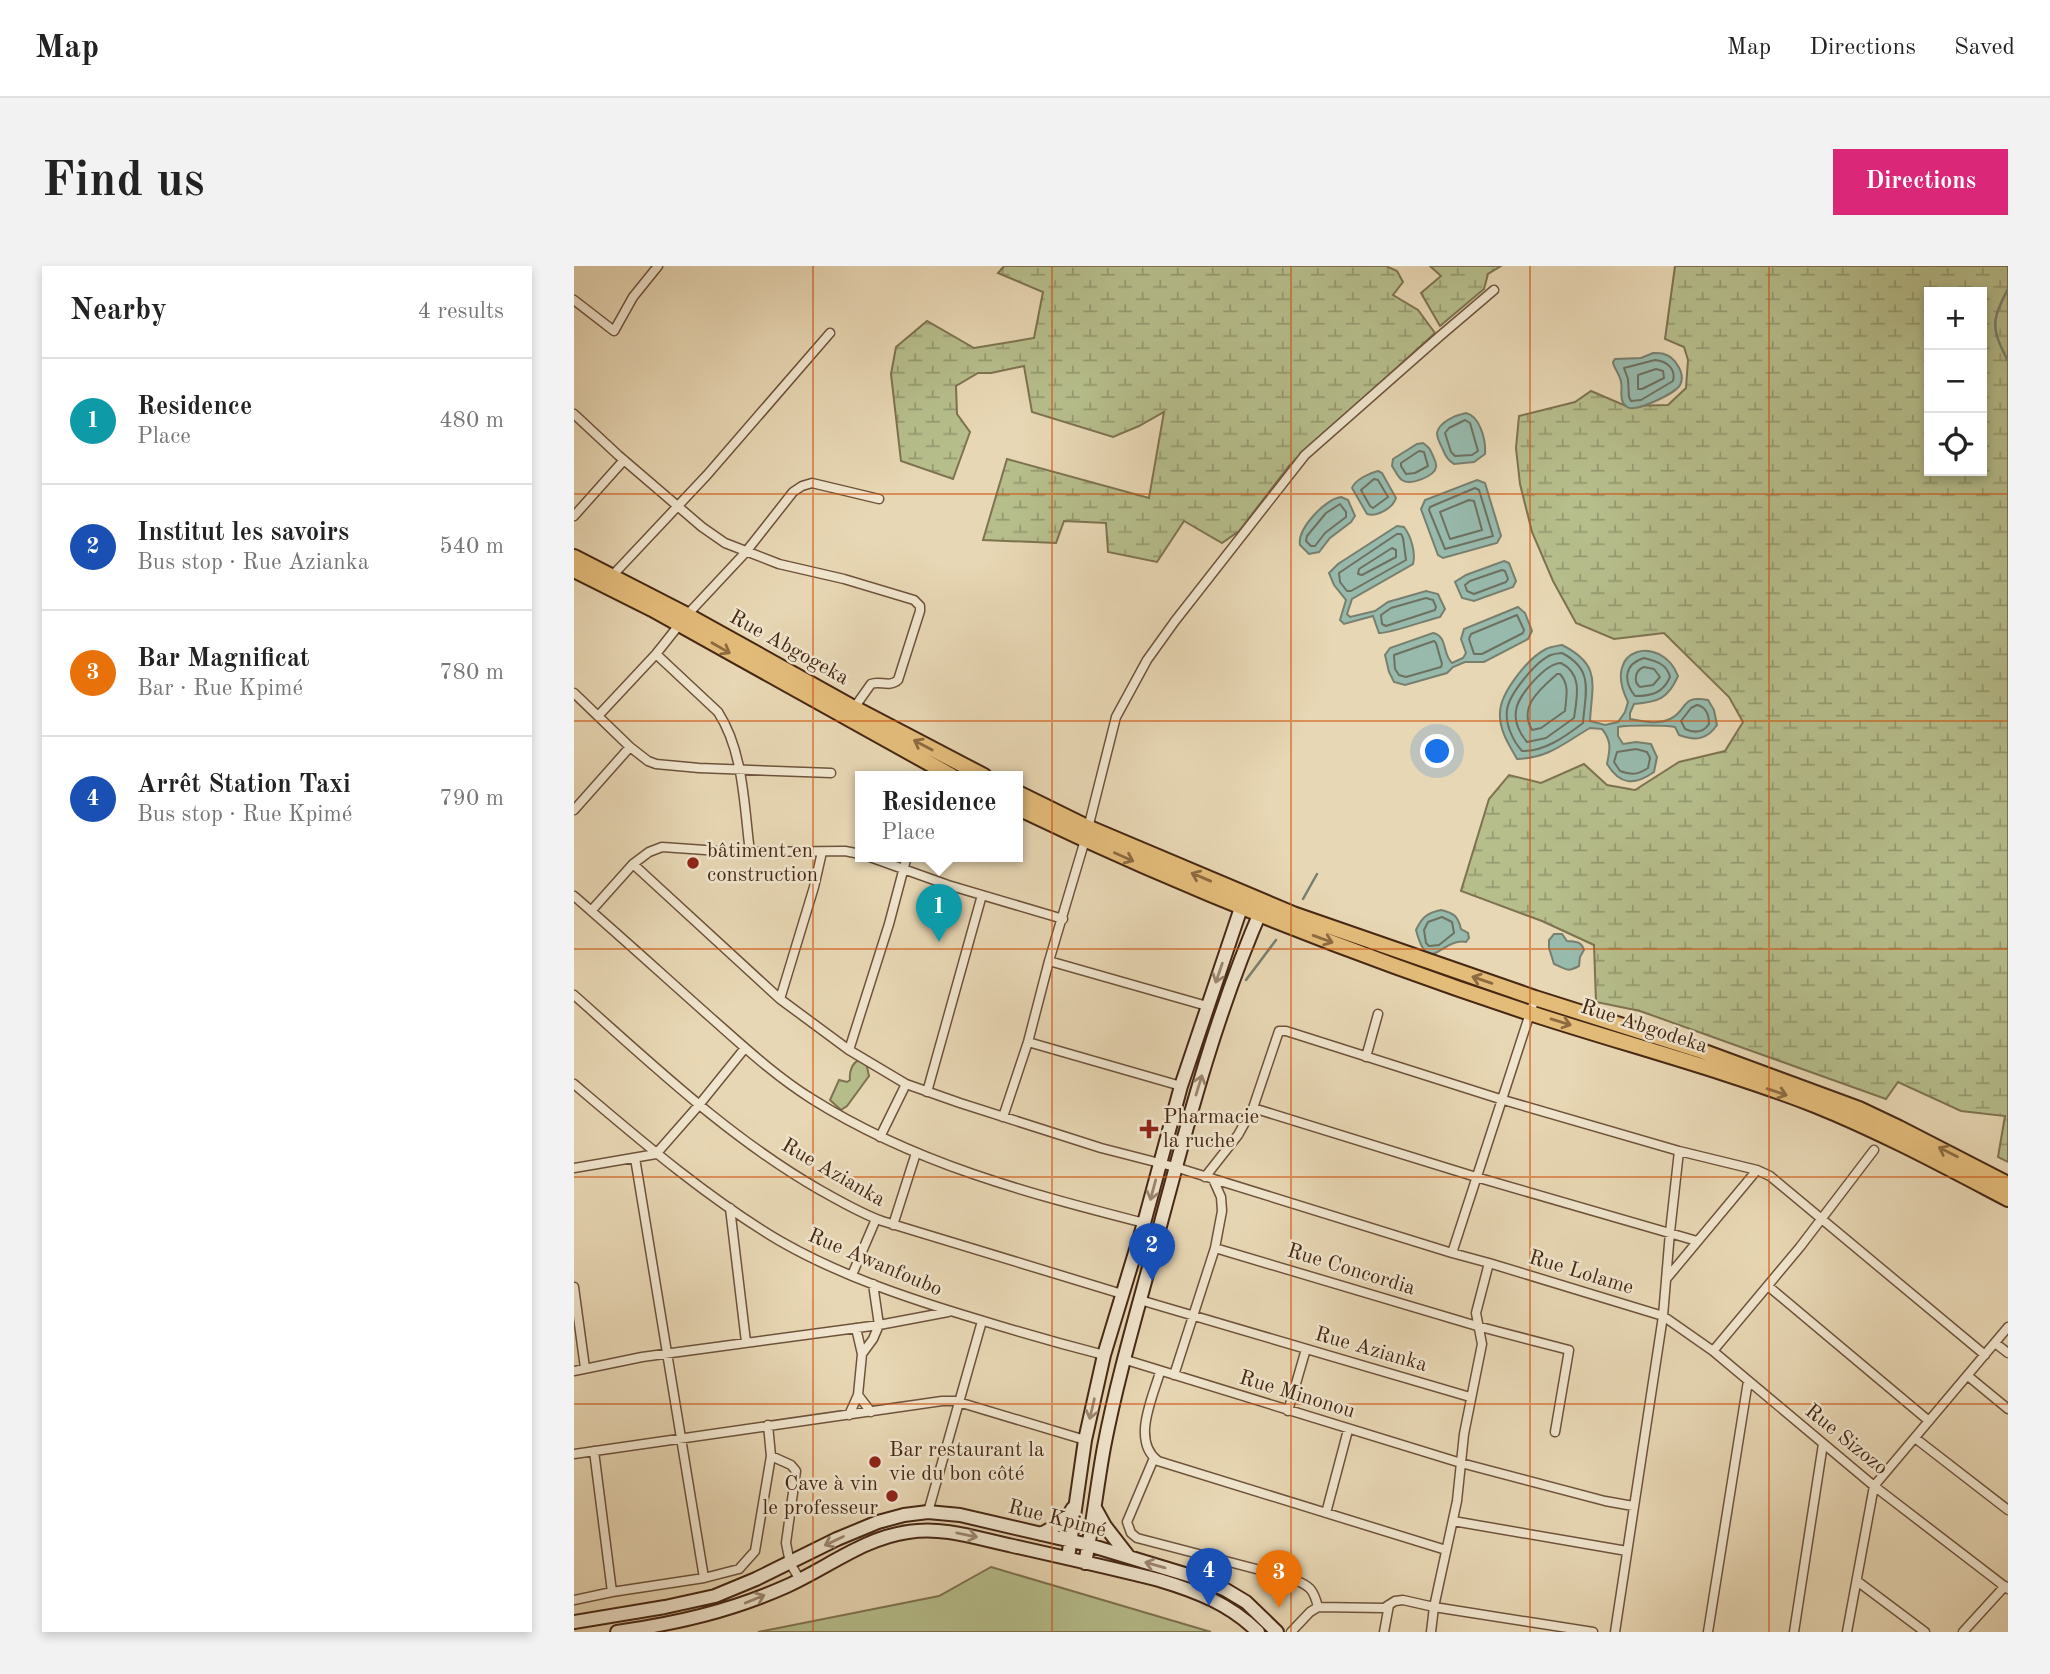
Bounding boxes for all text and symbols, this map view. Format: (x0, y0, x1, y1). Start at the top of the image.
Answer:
text: Map (35, 32, 99, 65)
text: Map (1727, 36, 1771, 60)
text: Directions (1809, 36, 1916, 60)
text: Saved (1954, 36, 2015, 60)
button: Directions (1833, 149, 2008, 215)
text: Find us (42, 158, 205, 207)
map controls (1924, 287, 1987, 476)
button: + (1924, 287, 1987, 350)
text: Nearby (70, 296, 167, 326)
text: 4 results (418, 300, 504, 323)
button: − (1924, 350, 1987, 413)
text: Residence (137, 394, 252, 420)
text: 1 (86, 409, 100, 432)
text: 480 m (439, 409, 504, 432)
button: locate (1924, 413, 1987, 476)
text: Place (137, 425, 191, 448)
text: Institut les savoirs (137, 520, 349, 546)
text: 2 (86, 535, 100, 558)
text: 540 m (439, 535, 504, 558)
text: Bus stop · Rue Azianka (137, 551, 369, 574)
street label: Rue Abgogeka (726, 607, 852, 689)
one-way arrow (710, 641, 730, 655)
text: Bar Magnificat (137, 646, 310, 672)
text: 3 (86, 661, 100, 684)
text: 780 m (439, 661, 504, 684)
text: Bar · Rue Kpimé (137, 677, 303, 700)
your location (1420, 734, 1454, 768)
one-way arrow (913, 738, 934, 751)
popup (855, 771, 1023, 862)
text: Arrêt Station Taxi (137, 772, 351, 798)
text: 4 (86, 787, 100, 810)
text: 790 m (439, 787, 504, 810)
text: Residence (881, 790, 997, 816)
text: Bus stop · Rue Kpimé (137, 803, 352, 826)
text: Place (881, 821, 935, 844)
place label: bâtiment en construction (707, 841, 818, 886)
one-way arrow (1113, 851, 1134, 864)
marker: bâtiment en construction (685, 855, 701, 871)
one-way arrow (1191, 870, 1213, 883)
pin: 1 (916, 884, 962, 942)
one-way arrow (1311, 934, 1333, 946)
one-way arrow (1211, 961, 1224, 983)
one-way arrow (1472, 973, 1494, 985)
street label: Rue Abgodeka (1578, 997, 1710, 1057)
one-way arrow (1549, 1017, 1571, 1030)
one-way arrow (1193, 1074, 1206, 1096)
one-way arrow (1766, 1087, 1788, 1099)
place label: Pharmacie la ruche (1163, 1107, 1259, 1152)
marker: Pharmacie la ruche (1141, 1121, 1157, 1137)
street label: Rue Azianka (778, 1135, 888, 1211)
one-way arrow (1938, 1145, 1959, 1159)
one-way arrow (1145, 1179, 1158, 1201)
pin: 2 (1129, 1223, 1175, 1281)
street label: Rue Awanfoubo (805, 1225, 945, 1301)
street label: Rue Concordia (1284, 1241, 1418, 1299)
street label: Rue Lolame (1526, 1247, 1636, 1299)
street label: Rue Azianka (1312, 1324, 1430, 1376)
street label: Rue Minonou (1237, 1367, 1357, 1423)
one-way arrow (1085, 1397, 1098, 1420)
street label: Rue Sizozo (1801, 1400, 1891, 1480)
place label: Bar restaurant la vie du bon côté (889, 1440, 1044, 1485)
marker: Bar restaurant la vie du bon côté (867, 1454, 883, 1470)
place label: Cave à vin le professeur (763, 1474, 878, 1519)
marker: Cave à vin le professeur (884, 1488, 900, 1504)
street label: Rue Kpimé (1006, 1497, 1108, 1541)
one-way arrow (955, 1529, 978, 1543)
one-way arrow (824, 1535, 844, 1549)
pin: 4 (1186, 1548, 1232, 1606)
pin: 3 (1256, 1550, 1302, 1608)
one-way arrow (1144, 1557, 1166, 1570)
one-way arrow (743, 1592, 765, 1605)

